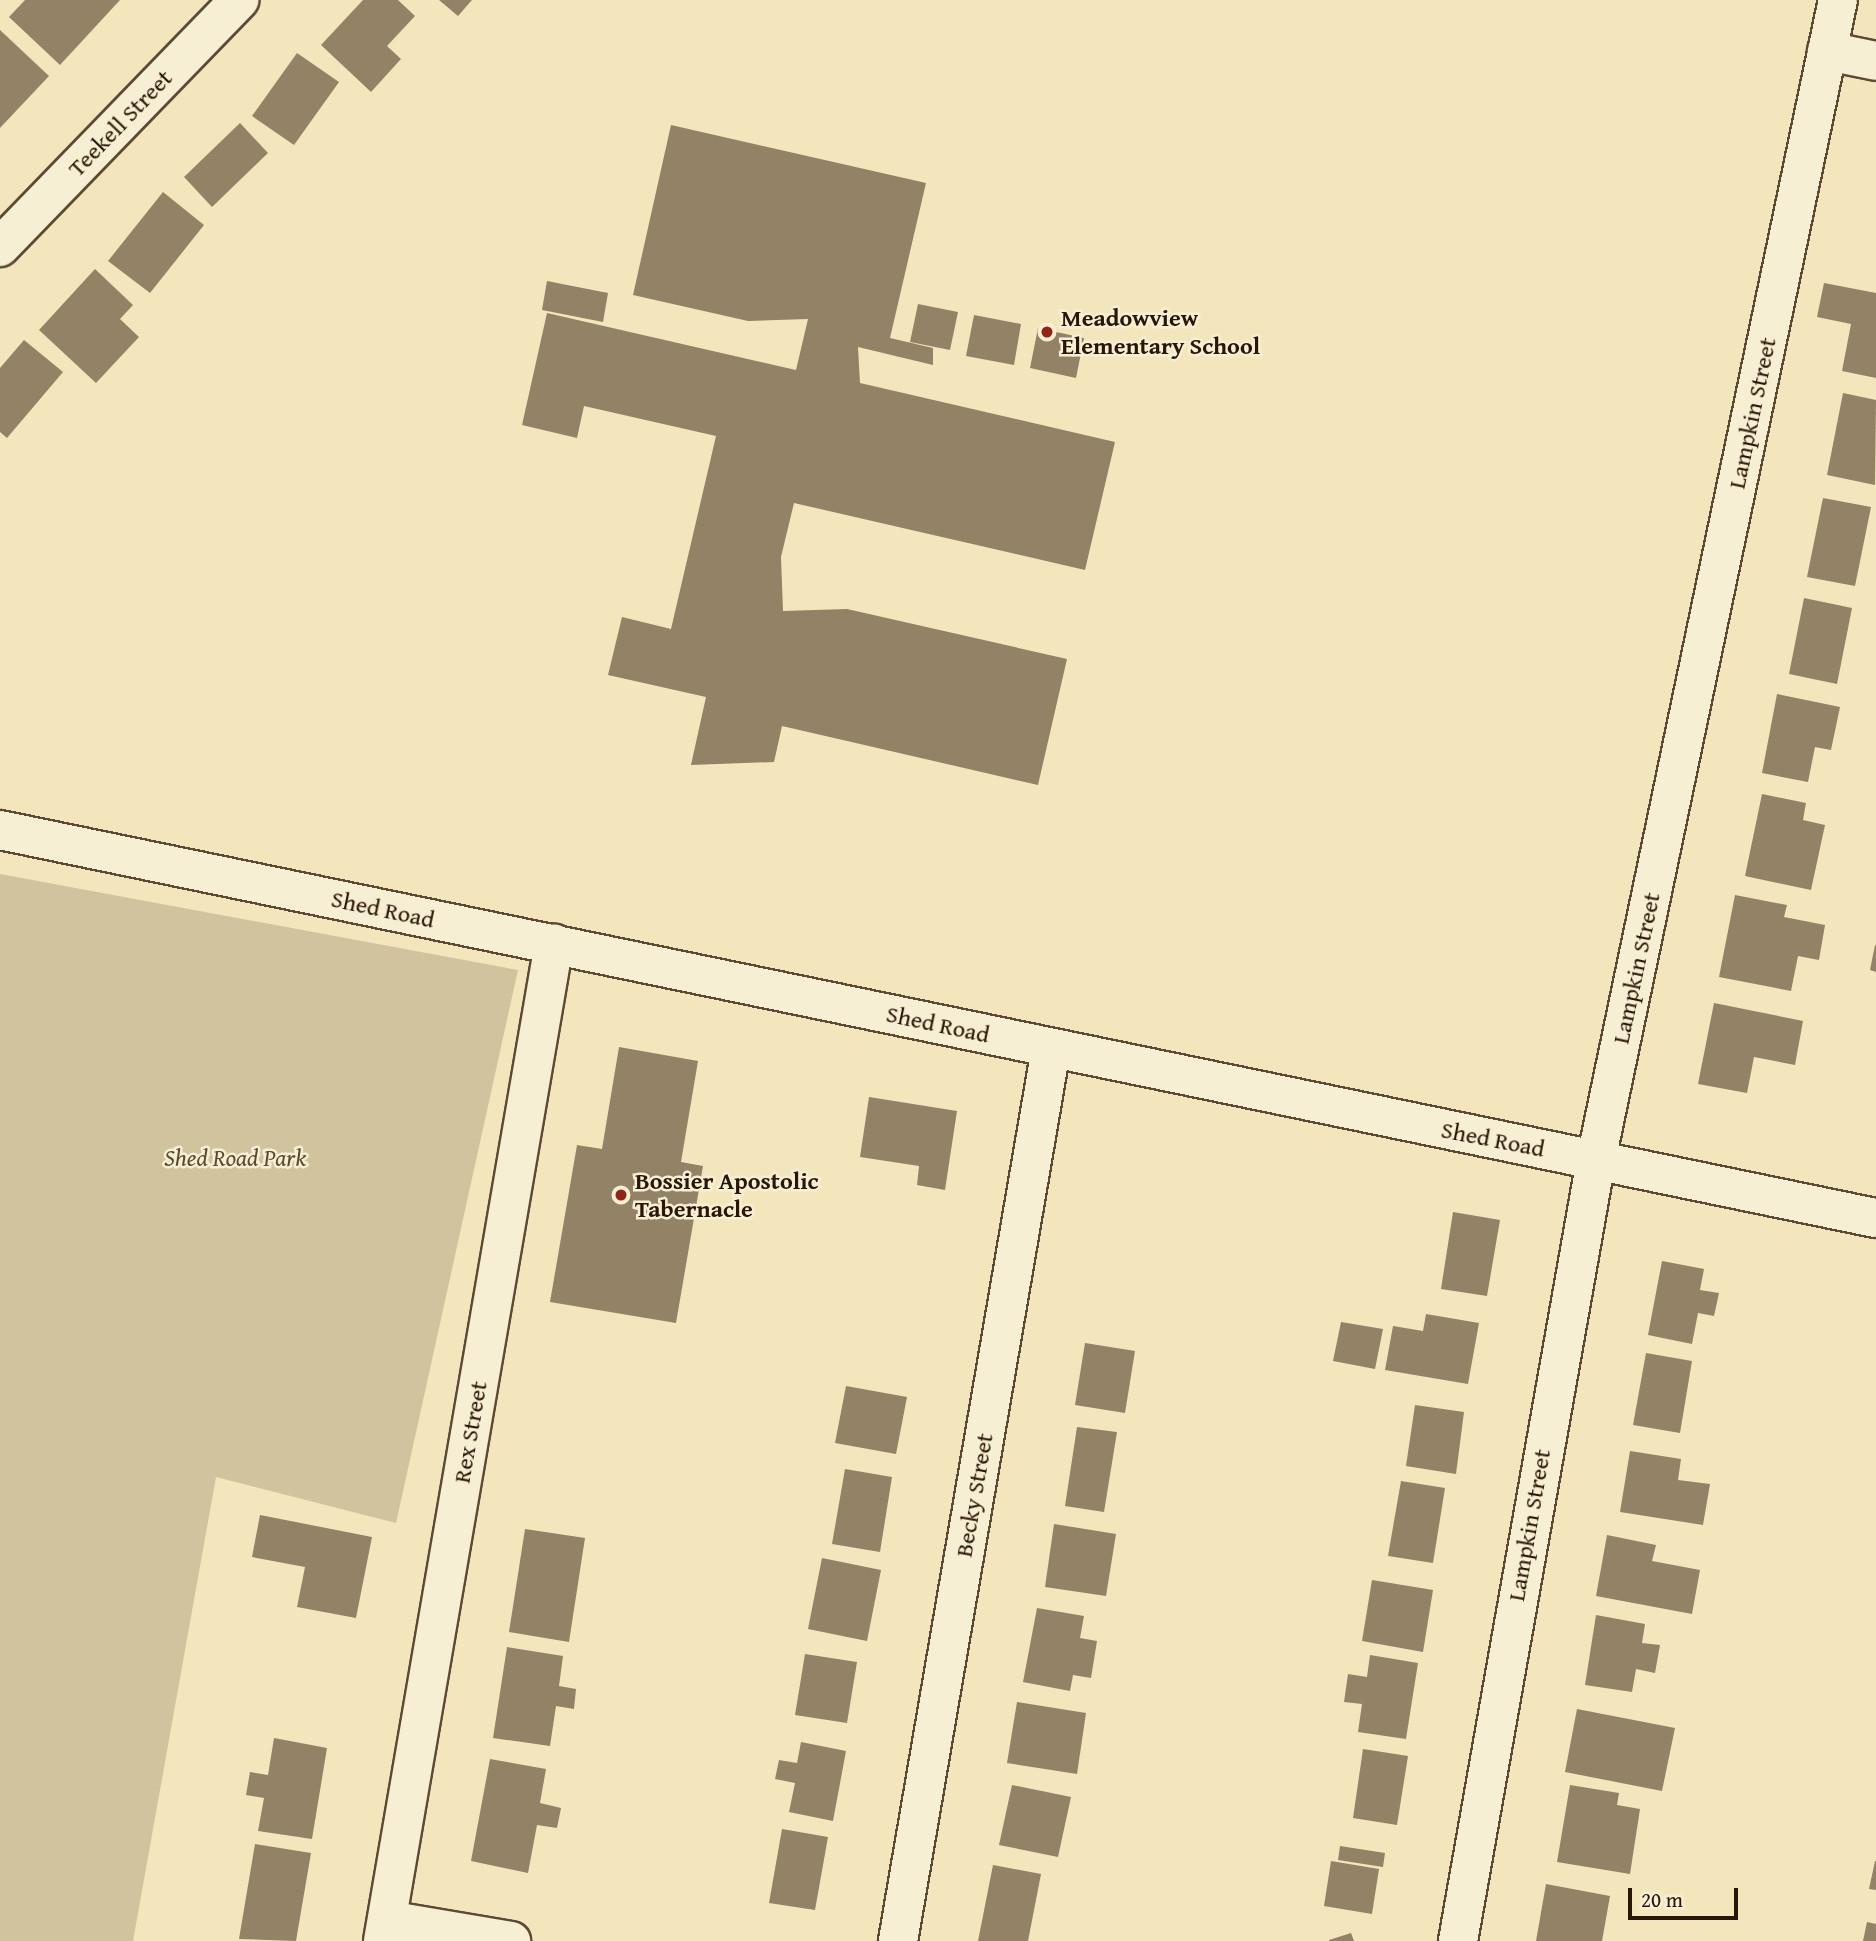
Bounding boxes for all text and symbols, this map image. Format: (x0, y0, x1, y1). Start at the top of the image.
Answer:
street label: Teekell Street (62, 64, 178, 182)
place label: Meadowview Elementary School (1061, 304, 1260, 360)
marker: Meadowview Elementary School (1039, 324, 1055, 340)
street label: Lampkin Street (1722, 335, 1782, 491)
street label: Shed Road (329, 884, 437, 934)
street label: Lampkin Street (1606, 890, 1666, 1046)
street label: Shed Road (884, 999, 992, 1049)
street label: Shed Road (1439, 1115, 1547, 1163)
park label: Shed Road Park (164, 1144, 306, 1172)
place label: Bossier Apostolic Tabernacle (635, 1167, 819, 1223)
marker: Bossier Apostolic Tabernacle (613, 1187, 629, 1203)
street label: Rex Street (447, 1379, 493, 1485)
street label: Becky Street (949, 1431, 999, 1559)
street label: Lampkin Street (1501, 1447, 1557, 1603)
scale bar (1631, 1874, 1741, 1918)
text: 20 m (1641, 1884, 1683, 1915)

